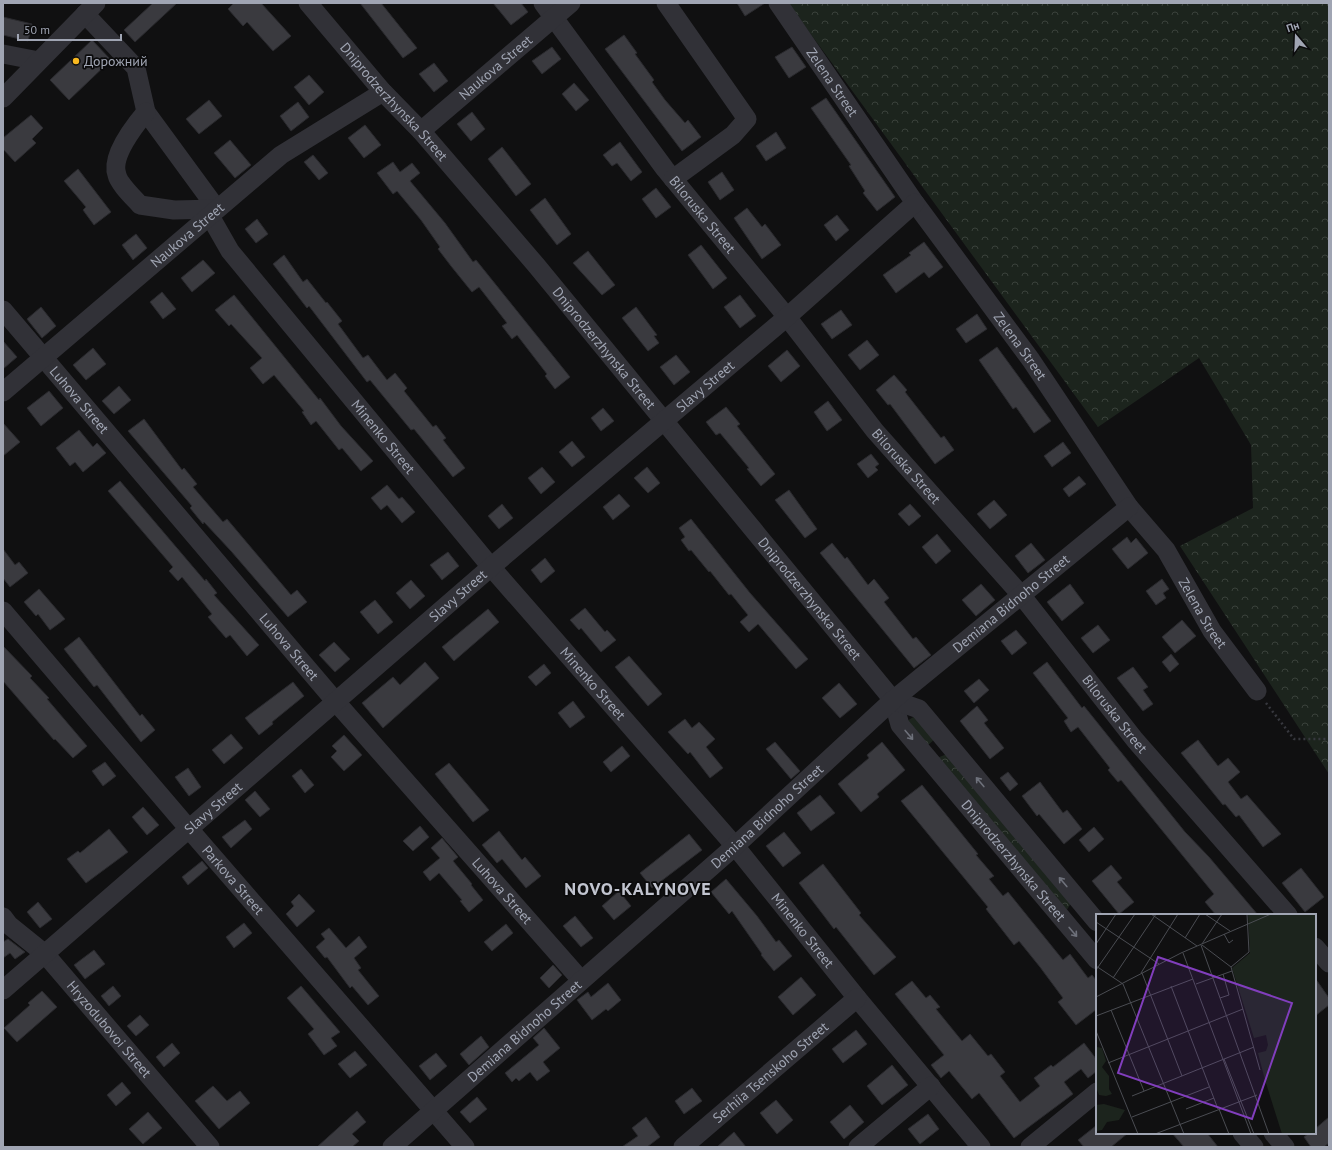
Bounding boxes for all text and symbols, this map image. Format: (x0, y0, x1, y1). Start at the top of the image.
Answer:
scale bar (18, 16, 121, 42)
north arrow (1276, 16, 1316, 56)
text: Пн (1284, 18, 1301, 35)
text: 50 m (24, 22, 50, 37)
street label: Naukova Street (455, 31, 536, 104)
street label: Dniprodzerzhynska Street (336, 39, 452, 165)
street label: Zelena Street (802, 44, 862, 120)
place label: Дорожний (84, 52, 148, 70)
marker: Дорожний (71, 56, 81, 66)
street label: Biloruska Street (665, 172, 740, 257)
street label: Naukova Street (147, 198, 228, 271)
street label: Dniprodzerzhynska Street (549, 283, 660, 413)
street label: Zelena Street (990, 309, 1051, 384)
street label: Slavy Street (672, 356, 738, 416)
street label: Luhova Street (46, 363, 113, 437)
street label: Minenko Street (347, 396, 419, 478)
street label: Biloruska Street (868, 425, 945, 508)
street label: Dniprodzerzhynska Street (754, 534, 866, 664)
street label: Demiana Bidnoho Street (949, 550, 1074, 657)
street label: Slavy Street (425, 566, 491, 626)
street label: Zelena Street (1175, 574, 1231, 652)
street label: Luhova Street (256, 609, 323, 684)
street label: Minenko Street (556, 643, 630, 724)
street label: Biloruska Street (1078, 671, 1152, 757)
one-way arrow (905, 730, 914, 741)
street label: Demiana Bidnoho Street (707, 760, 827, 872)
one-way arrow (975, 776, 984, 787)
street label: Slavy Street (180, 778, 246, 838)
street label: Dniprodzerzhynska Street (958, 796, 1070, 925)
street label: Parkova Street (198, 841, 268, 919)
street label: Luhova Street (468, 854, 537, 928)
one-way arrow (1059, 876, 1067, 887)
district label: NOVO-KALYNOVE (564, 877, 712, 900)
street label: Minenko Street (767, 889, 838, 972)
inset map (1096, 914, 1316, 1134)
one-way arrow (1069, 926, 1078, 937)
street label: Demiana Bidnoho Street (463, 976, 585, 1086)
street label: Hryzodubovoi Street (63, 977, 156, 1081)
street label: Serhiia Tsenskoho Street (709, 1018, 832, 1127)

